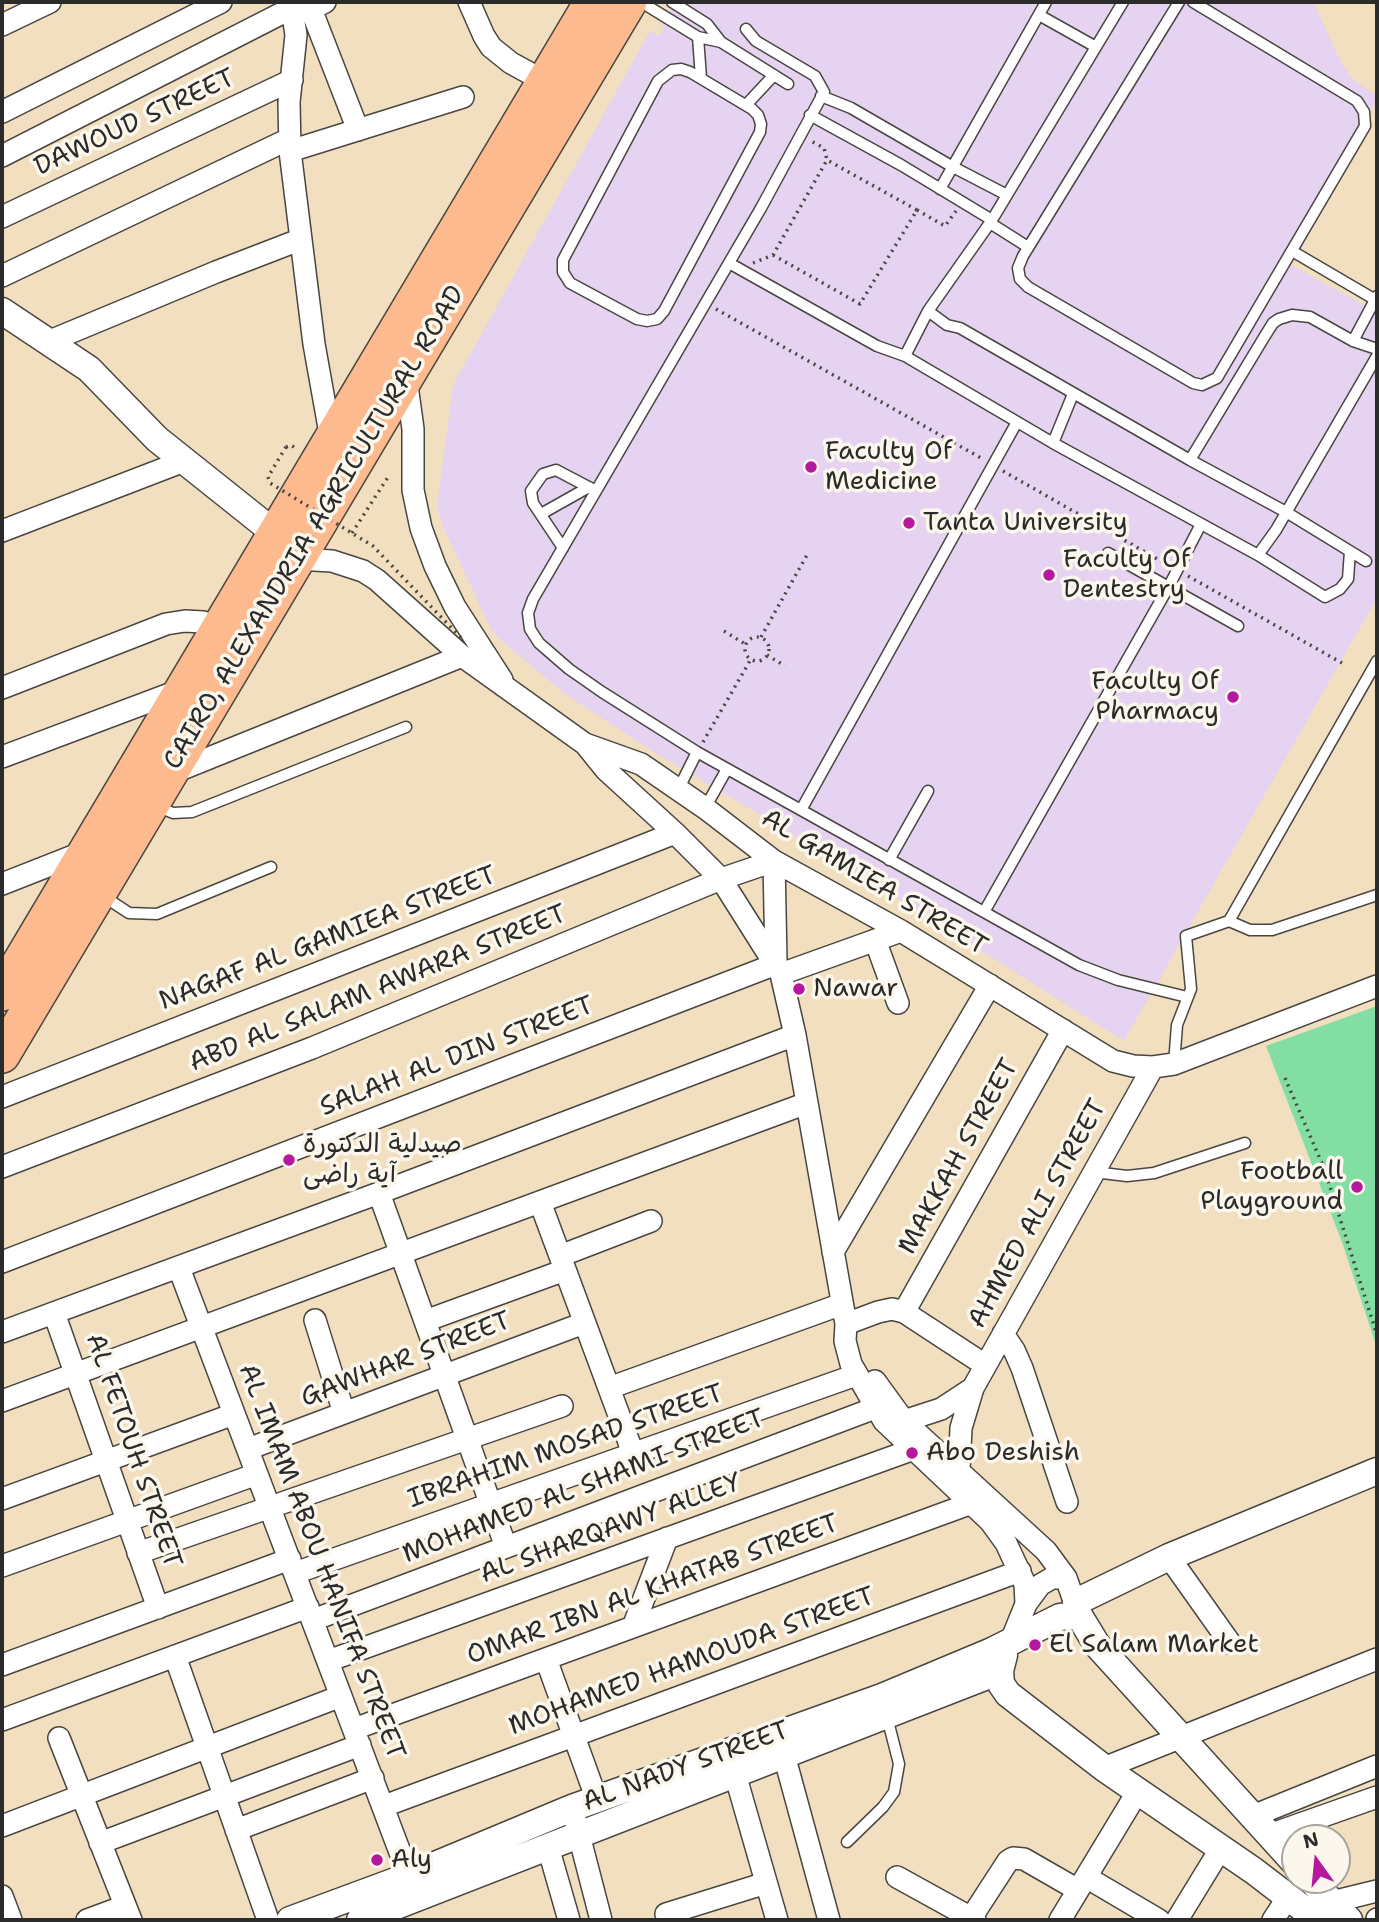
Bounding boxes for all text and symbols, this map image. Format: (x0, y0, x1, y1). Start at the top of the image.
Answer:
street label: DAWOUD STREET (30, 63, 240, 183)
street label: CAIRO, ALEXANDRIA AGRICULTURAL ROAD (158, 281, 472, 775)
place label: Faculty Of Medicine (825, 436, 953, 498)
marker: Faculty Of Medicine (803, 459, 819, 475)
place label: Tanta University (923, 507, 1128, 539)
marker: Tanta University (901, 515, 917, 531)
place label: Faculty Of Dentestry (1063, 544, 1191, 606)
marker: Faculty Of Dentestry (1041, 567, 1057, 583)
place label: Faculty Of Pharmacy (1091, 666, 1219, 728)
marker: Faculty Of Pharmacy (1225, 689, 1241, 705)
street label: AL GAMIEA STREET (755, 803, 993, 963)
street label: NAGAF AL GAMIEA STREET (155, 860, 501, 1018)
street label: ABD AL SALAM AWARA STREET (185, 899, 571, 1079)
place label: Nawar (813, 973, 898, 1005)
marker: Nawar (791, 981, 807, 997)
street label: SALAH AL DIN STREET (316, 990, 598, 1124)
street label: MAKKAH STREET (892, 1054, 1026, 1260)
street label: AHMED ALI STREET (962, 1094, 1114, 1334)
place label: صيدلية الدكتورة آية راضى (303, 1129, 462, 1190)
marker: صيدلية الدكتورة آية راضى (281, 1152, 297, 1168)
place label: Football Playground (1200, 1156, 1343, 1218)
marker: Football Playground (1349, 1179, 1365, 1195)
street label: GAWHAR STREET (297, 1306, 515, 1414)
street label: AL FETOUH STREET (78, 1330, 188, 1572)
street label: AL IMAM ABOU HANIFA STREET (231, 1360, 411, 1764)
street label: IBRAHIM MOSAD STREET (404, 1378, 728, 1516)
street label: MOHAMED AL SHAMI STREET (399, 1403, 769, 1571)
place label: Abo Deshish (926, 1437, 1080, 1469)
marker: Abo Deshish (904, 1445, 920, 1461)
street label: AL SHARQAWY ALLEY (476, 1467, 746, 1591)
street label: OMAR IBN AL KHATAB STREET (463, 1508, 843, 1672)
street label: MOHAMED HAMOUDA STREET (505, 1581, 879, 1743)
place label: El Salam Market (1049, 1629, 1259, 1661)
marker: El Salam Market (1027, 1637, 1043, 1653)
street label: AL NADY STREET (578, 1715, 794, 1819)
north arrow (1281, 1824, 1351, 1894)
text: N (1300, 1826, 1321, 1854)
place label: Aly (391, 1844, 432, 1876)
marker: Aly (369, 1852, 385, 1868)

